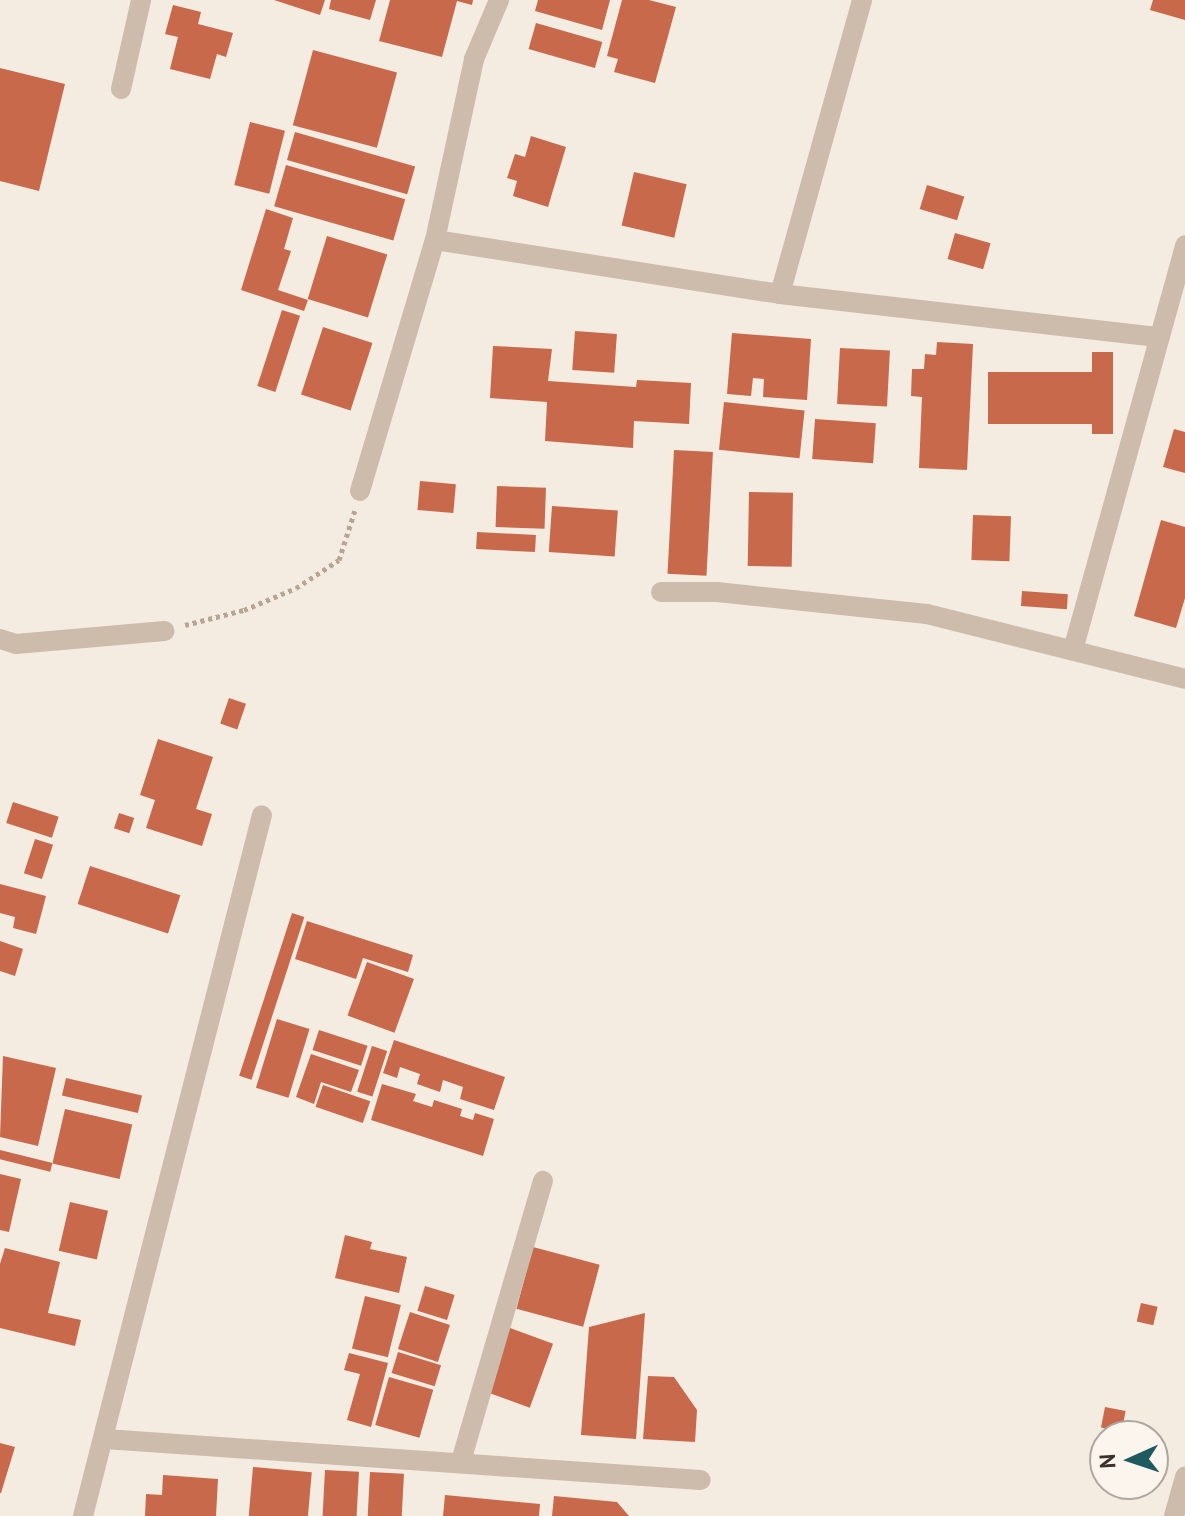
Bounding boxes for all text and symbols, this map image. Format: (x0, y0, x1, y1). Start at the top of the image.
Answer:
north arrow (1089, 1420, 1169, 1500)
text: N (1093, 1453, 1121, 1469)

